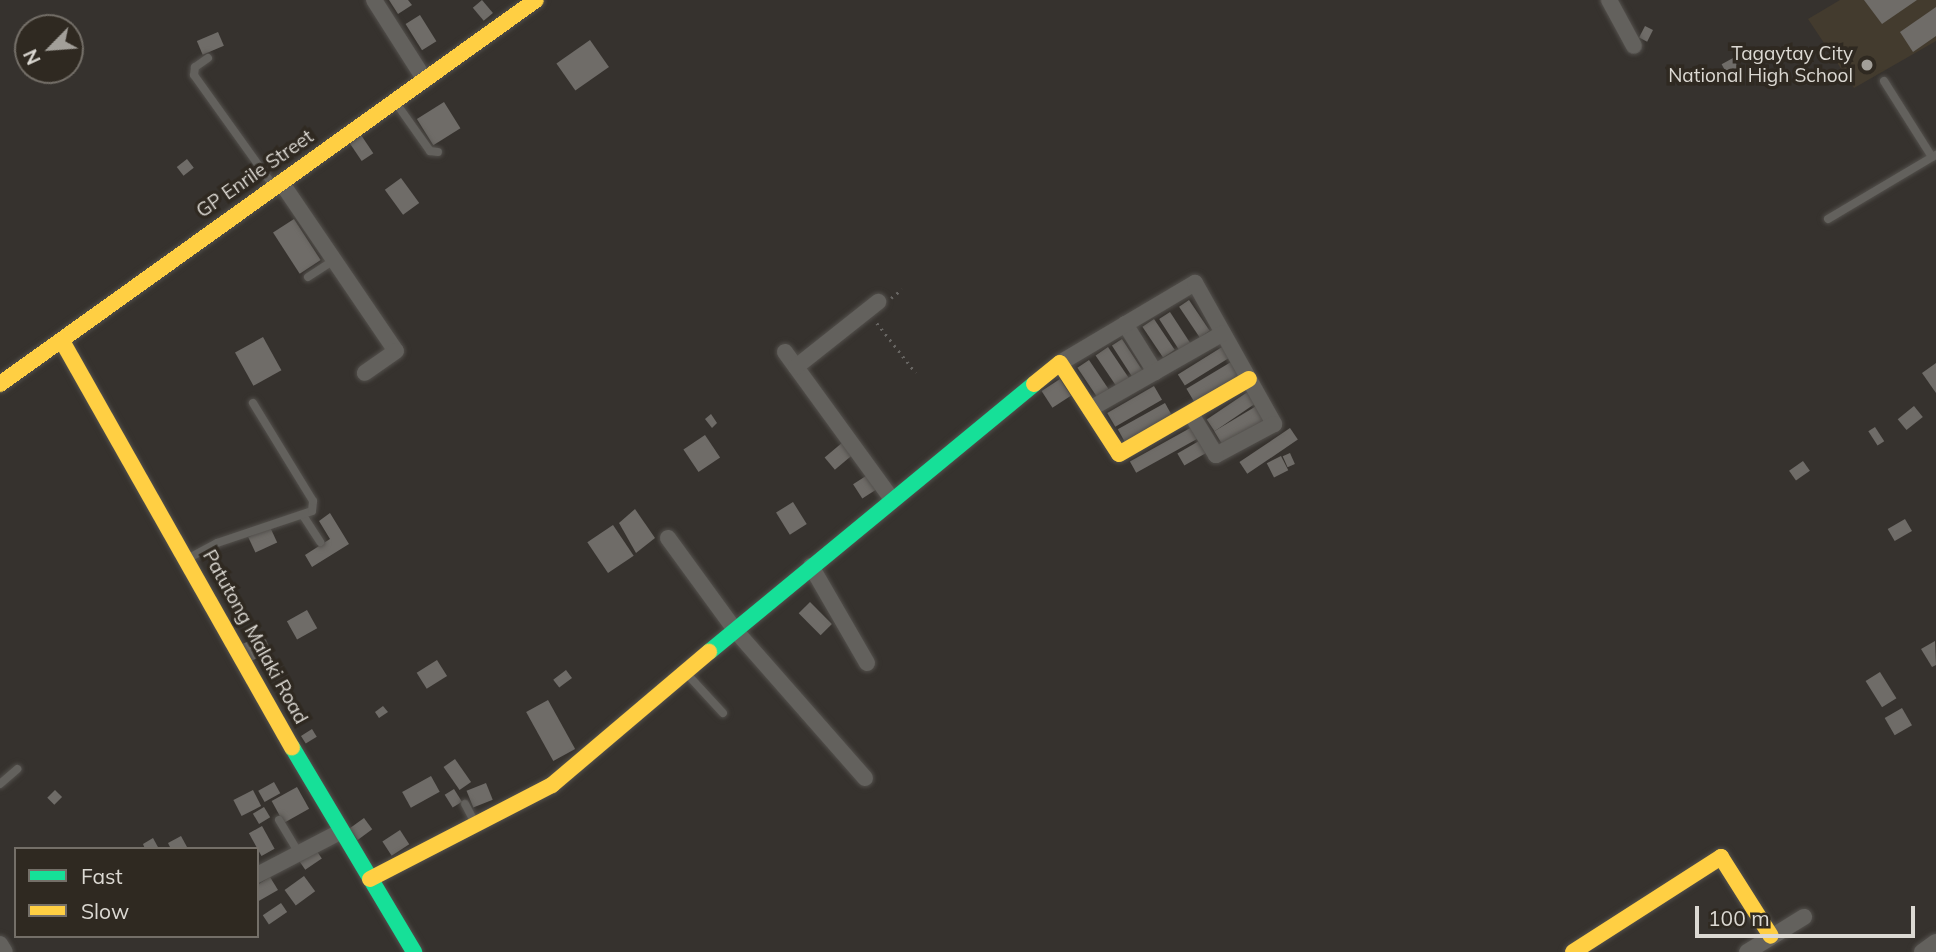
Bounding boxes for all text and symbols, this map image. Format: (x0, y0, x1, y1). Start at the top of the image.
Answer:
north arrow (14, 14, 84, 84)
place label: Tagaytay City National High School (1668, 43, 1853, 87)
text: N (18, 45, 46, 69)
marker: Tagaytay City National High School (1859, 57, 1875, 73)
street label: GP Enrile Street (192, 125, 318, 223)
street label: Patutong Malaki Road (198, 546, 312, 728)
legend (14, 847, 259, 938)
text: Fast (81, 863, 123, 889)
scale bar (1698, 892, 1918, 936)
text: Slow (81, 898, 129, 924)
text: 100 m (1708, 905, 1770, 931)

